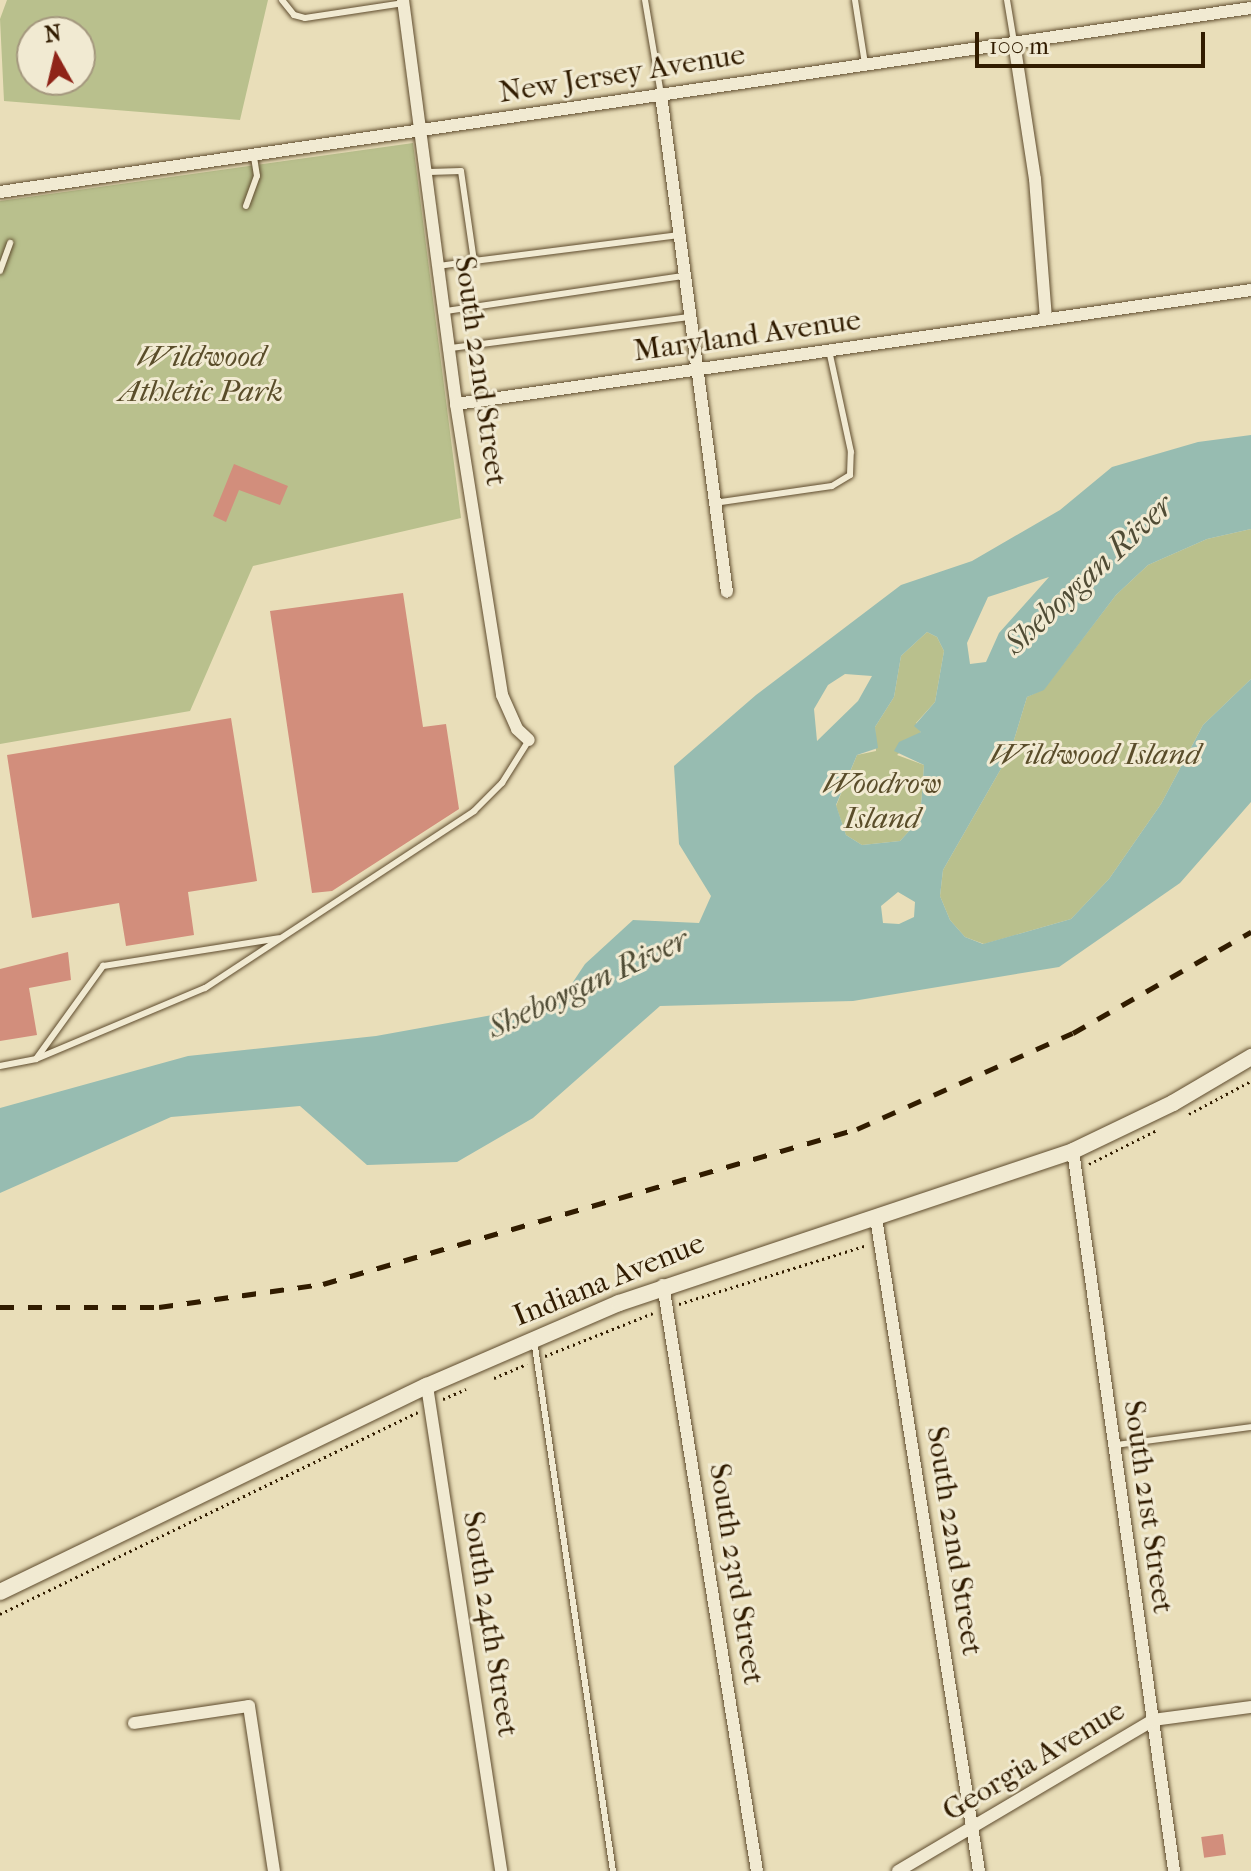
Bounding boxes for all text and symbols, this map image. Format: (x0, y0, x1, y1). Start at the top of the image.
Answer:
north arrow (16, 16, 96, 96)
scale bar (979, 16, 1209, 66)
text: N (43, 20, 63, 48)
text: 100 m (989, 32, 1049, 60)
street label: New Jersey Avenue (496, 37, 748, 111)
street label: South 22nd Street (446, 254, 514, 488)
street label: Maryland Avenue (631, 302, 863, 370)
park label: Wildwood Athletic Park (119, 339, 283, 410)
water label: Sheboygan River (996, 487, 1182, 663)
park label: Wildwood Island (989, 737, 1201, 773)
park label: Woodrow Island (823, 766, 941, 836)
water label: Sheboygan River (481, 921, 695, 1047)
street label: Indiana Avenue (508, 1225, 710, 1335)
street label: South 21st Street (1115, 1398, 1181, 1616)
street label: South 22nd Street (918, 1424, 990, 1658)
street label: South 23rd Street (701, 1461, 771, 1687)
street label: South 24th Street (454, 1509, 526, 1739)
street label: Georgia Avenue (936, 1693, 1132, 1829)

